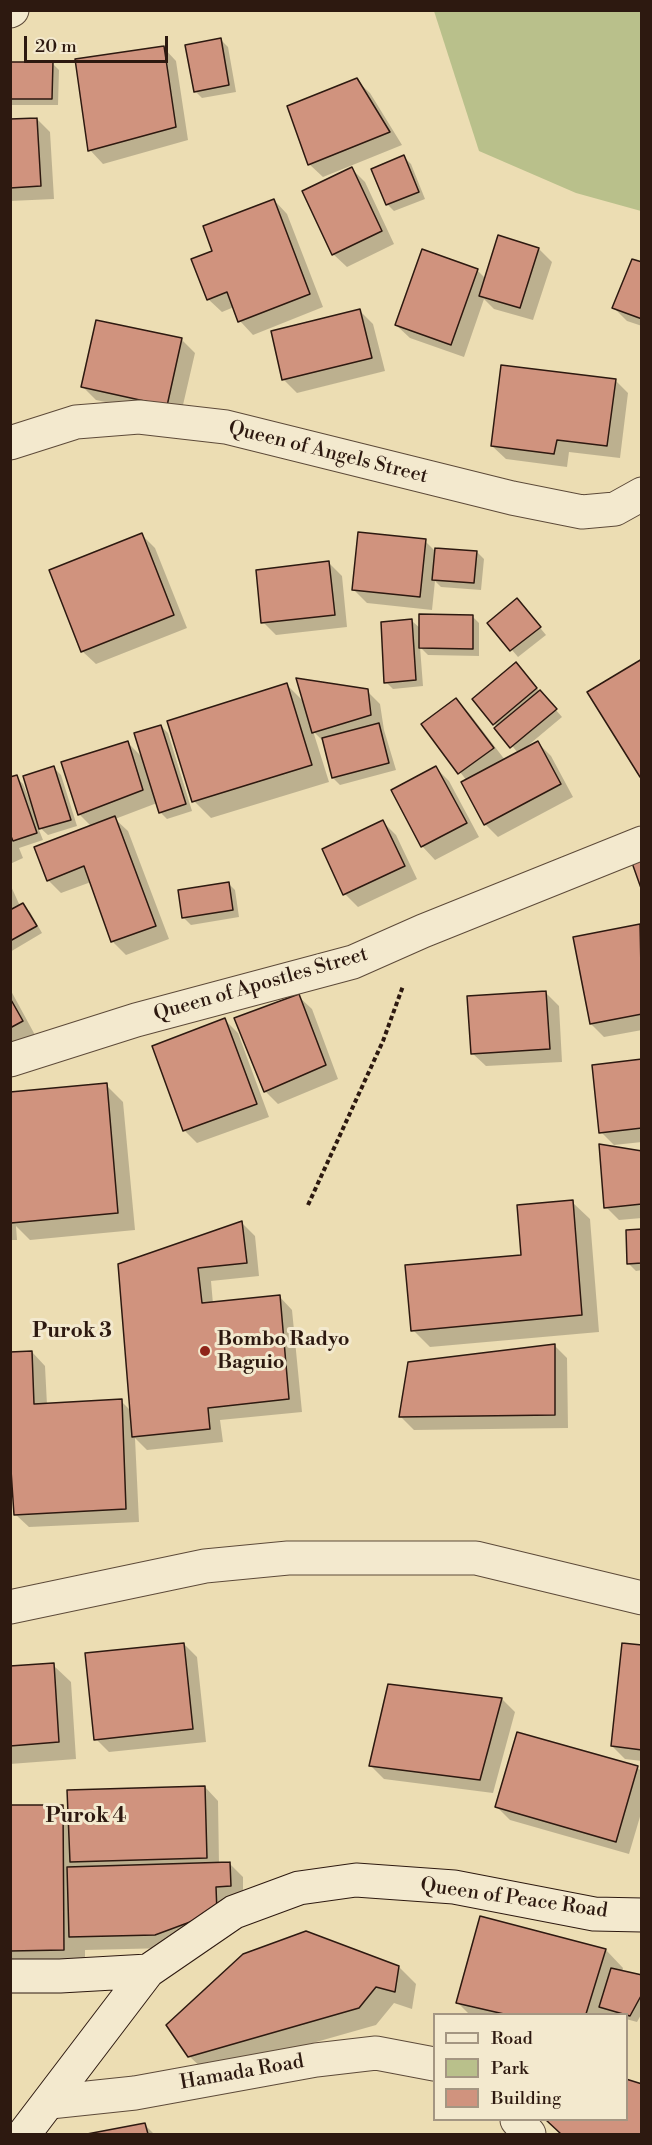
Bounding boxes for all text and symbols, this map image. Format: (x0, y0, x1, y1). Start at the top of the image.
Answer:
scale bar (27, 24, 171, 62)
text: 20 m (35, 35, 77, 58)
street label: Queen of Angels Street (226, 417, 430, 489)
street label: Queen of Apostles Street (151, 943, 371, 1027)
district label: Purok 3 (32, 1319, 112, 1345)
place label: Bombo Radyo Baguio (217, 1328, 350, 1375)
marker: Bombo Radyo Baguio (198, 1344, 212, 1358)
district label: Purok 4 (45, 1804, 127, 1830)
street label: Queen of Peace Road (419, 1874, 609, 1924)
legend (433, 2013, 628, 2121)
text: Road (491, 2027, 533, 2050)
street label: Hamada Road (178, 2050, 306, 2096)
text: Park (491, 2057, 528, 2080)
text: Building (491, 2087, 561, 2110)

